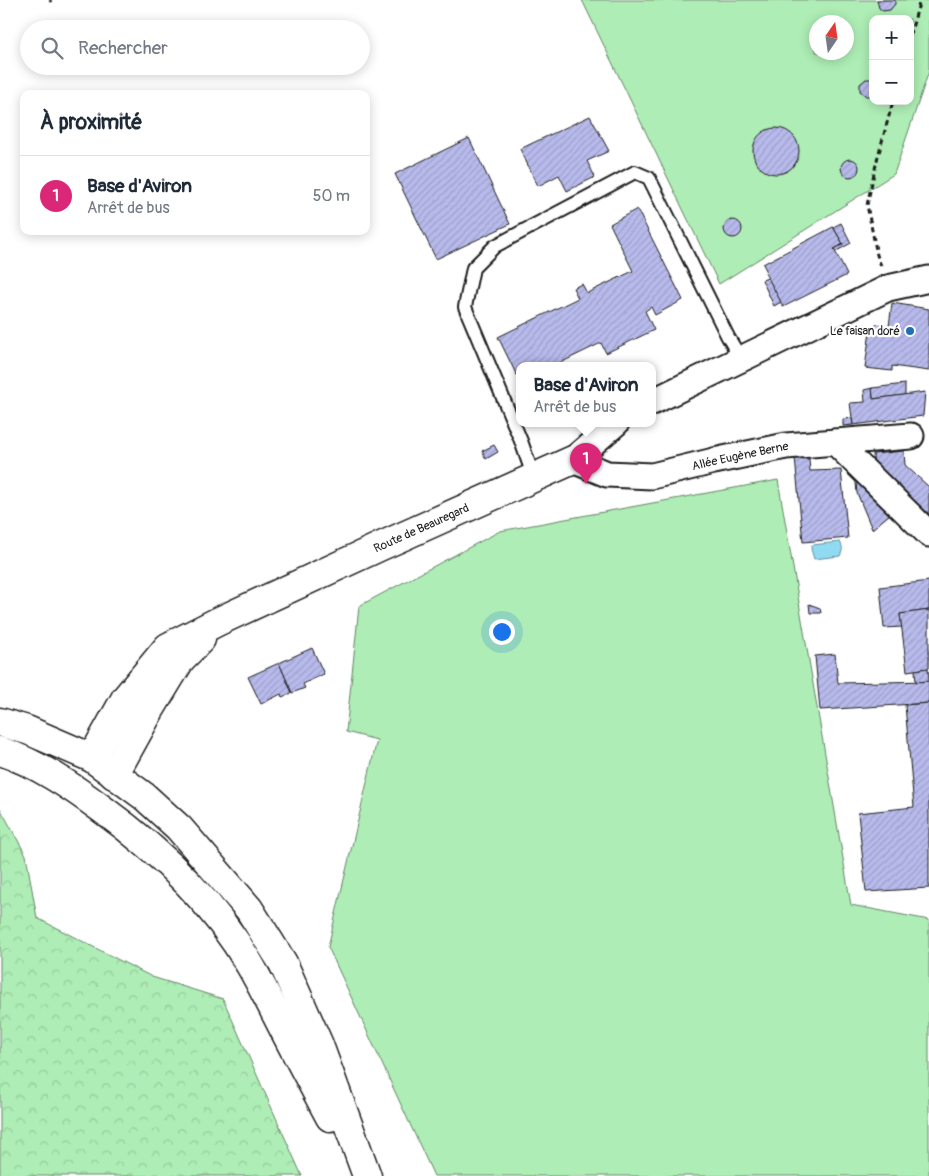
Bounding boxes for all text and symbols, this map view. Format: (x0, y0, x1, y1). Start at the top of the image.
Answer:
north arrow (809, 15, 854, 60)
map controls (869, 15, 914, 105)
button: + (869, 15, 914, 60)
search box (20, 20, 370, 75)
icon: search (38, 34, 66, 62)
text: Rechercher (78, 36, 168, 60)
button: − (869, 60, 914, 105)
text: À proximité (40, 109, 143, 136)
text: Base d'Aviron (87, 174, 192, 198)
text: 1 (53, 186, 59, 206)
text: 50 m (313, 186, 350, 206)
text: Arrêt de bus (87, 198, 170, 218)
place label: Le faisan doré (830, 324, 900, 339)
marker: Le faisan doré (904, 325, 916, 337)
popup (516, 362, 656, 427)
text: Base d'Aviron (534, 373, 638, 397)
text: Arrêt de bus (534, 397, 616, 417)
street label: Allée Eugène Berne (691, 439, 790, 474)
pin: 1 (570, 443, 602, 484)
street label: Route de Beauregard (371, 501, 472, 556)
your location (489, 619, 515, 645)

